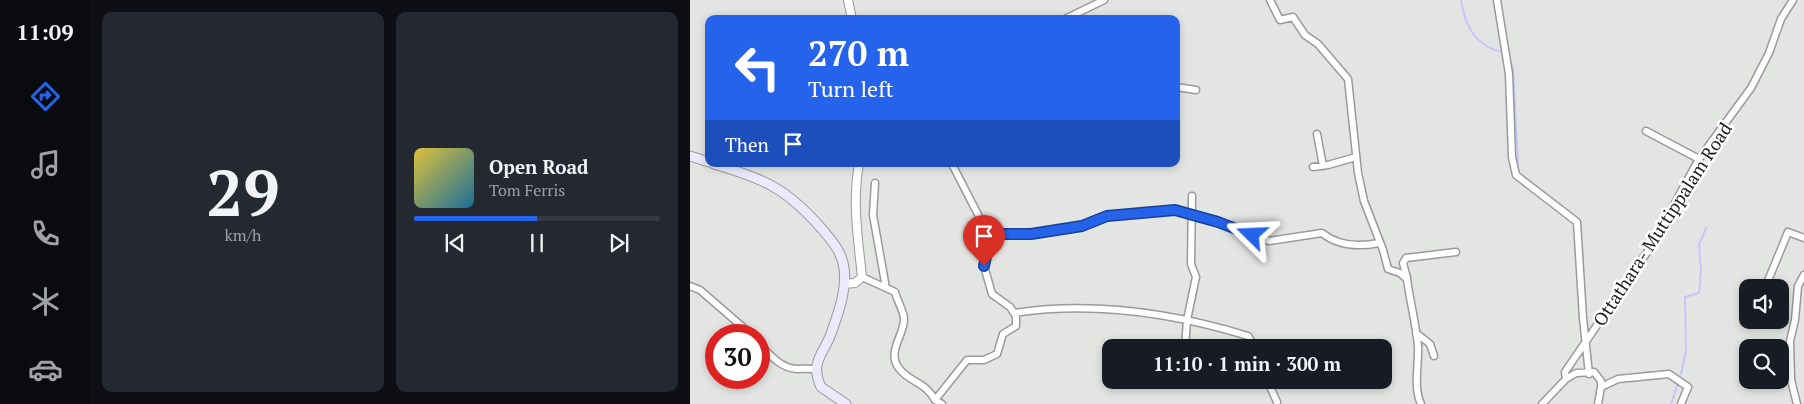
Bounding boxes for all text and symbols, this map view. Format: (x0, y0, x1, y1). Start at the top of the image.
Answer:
text: 11:09 (16, 17, 74, 46)
text: 270 m (808, 30, 909, 76)
icon: left (725, 35, 790, 100)
text: Turn left (808, 74, 894, 103)
icon: directions (28, 79, 63, 114)
street label: Ottathara- Muttippalam Road (1587, 118, 1737, 330)
icon: arrive (779, 130, 807, 158)
text: Then (725, 132, 769, 157)
icon: music (28, 147, 63, 182)
text: 29 (206, 148, 280, 235)
text: Open Road (489, 154, 589, 179)
text: Tom Ferris (489, 179, 565, 201)
position arrow (1225, 208, 1277, 260)
pin (963, 215, 1005, 266)
icon: phone (28, 216, 63, 251)
icon: arrive (970, 222, 998, 250)
text: km/h (225, 224, 261, 246)
icon: previous (441, 229, 469, 257)
icon: pause (523, 229, 551, 257)
icon: next (605, 229, 633, 257)
map controls (1739, 279, 1789, 389)
button: sound (1739, 279, 1789, 329)
icon: climate (28, 284, 63, 319)
speed limit sign: 30 (705, 324, 770, 389)
button: search (1739, 339, 1789, 389)
text: 11:10 · 1 min · 300 m (1153, 351, 1341, 376)
icon: car (28, 352, 63, 387)

